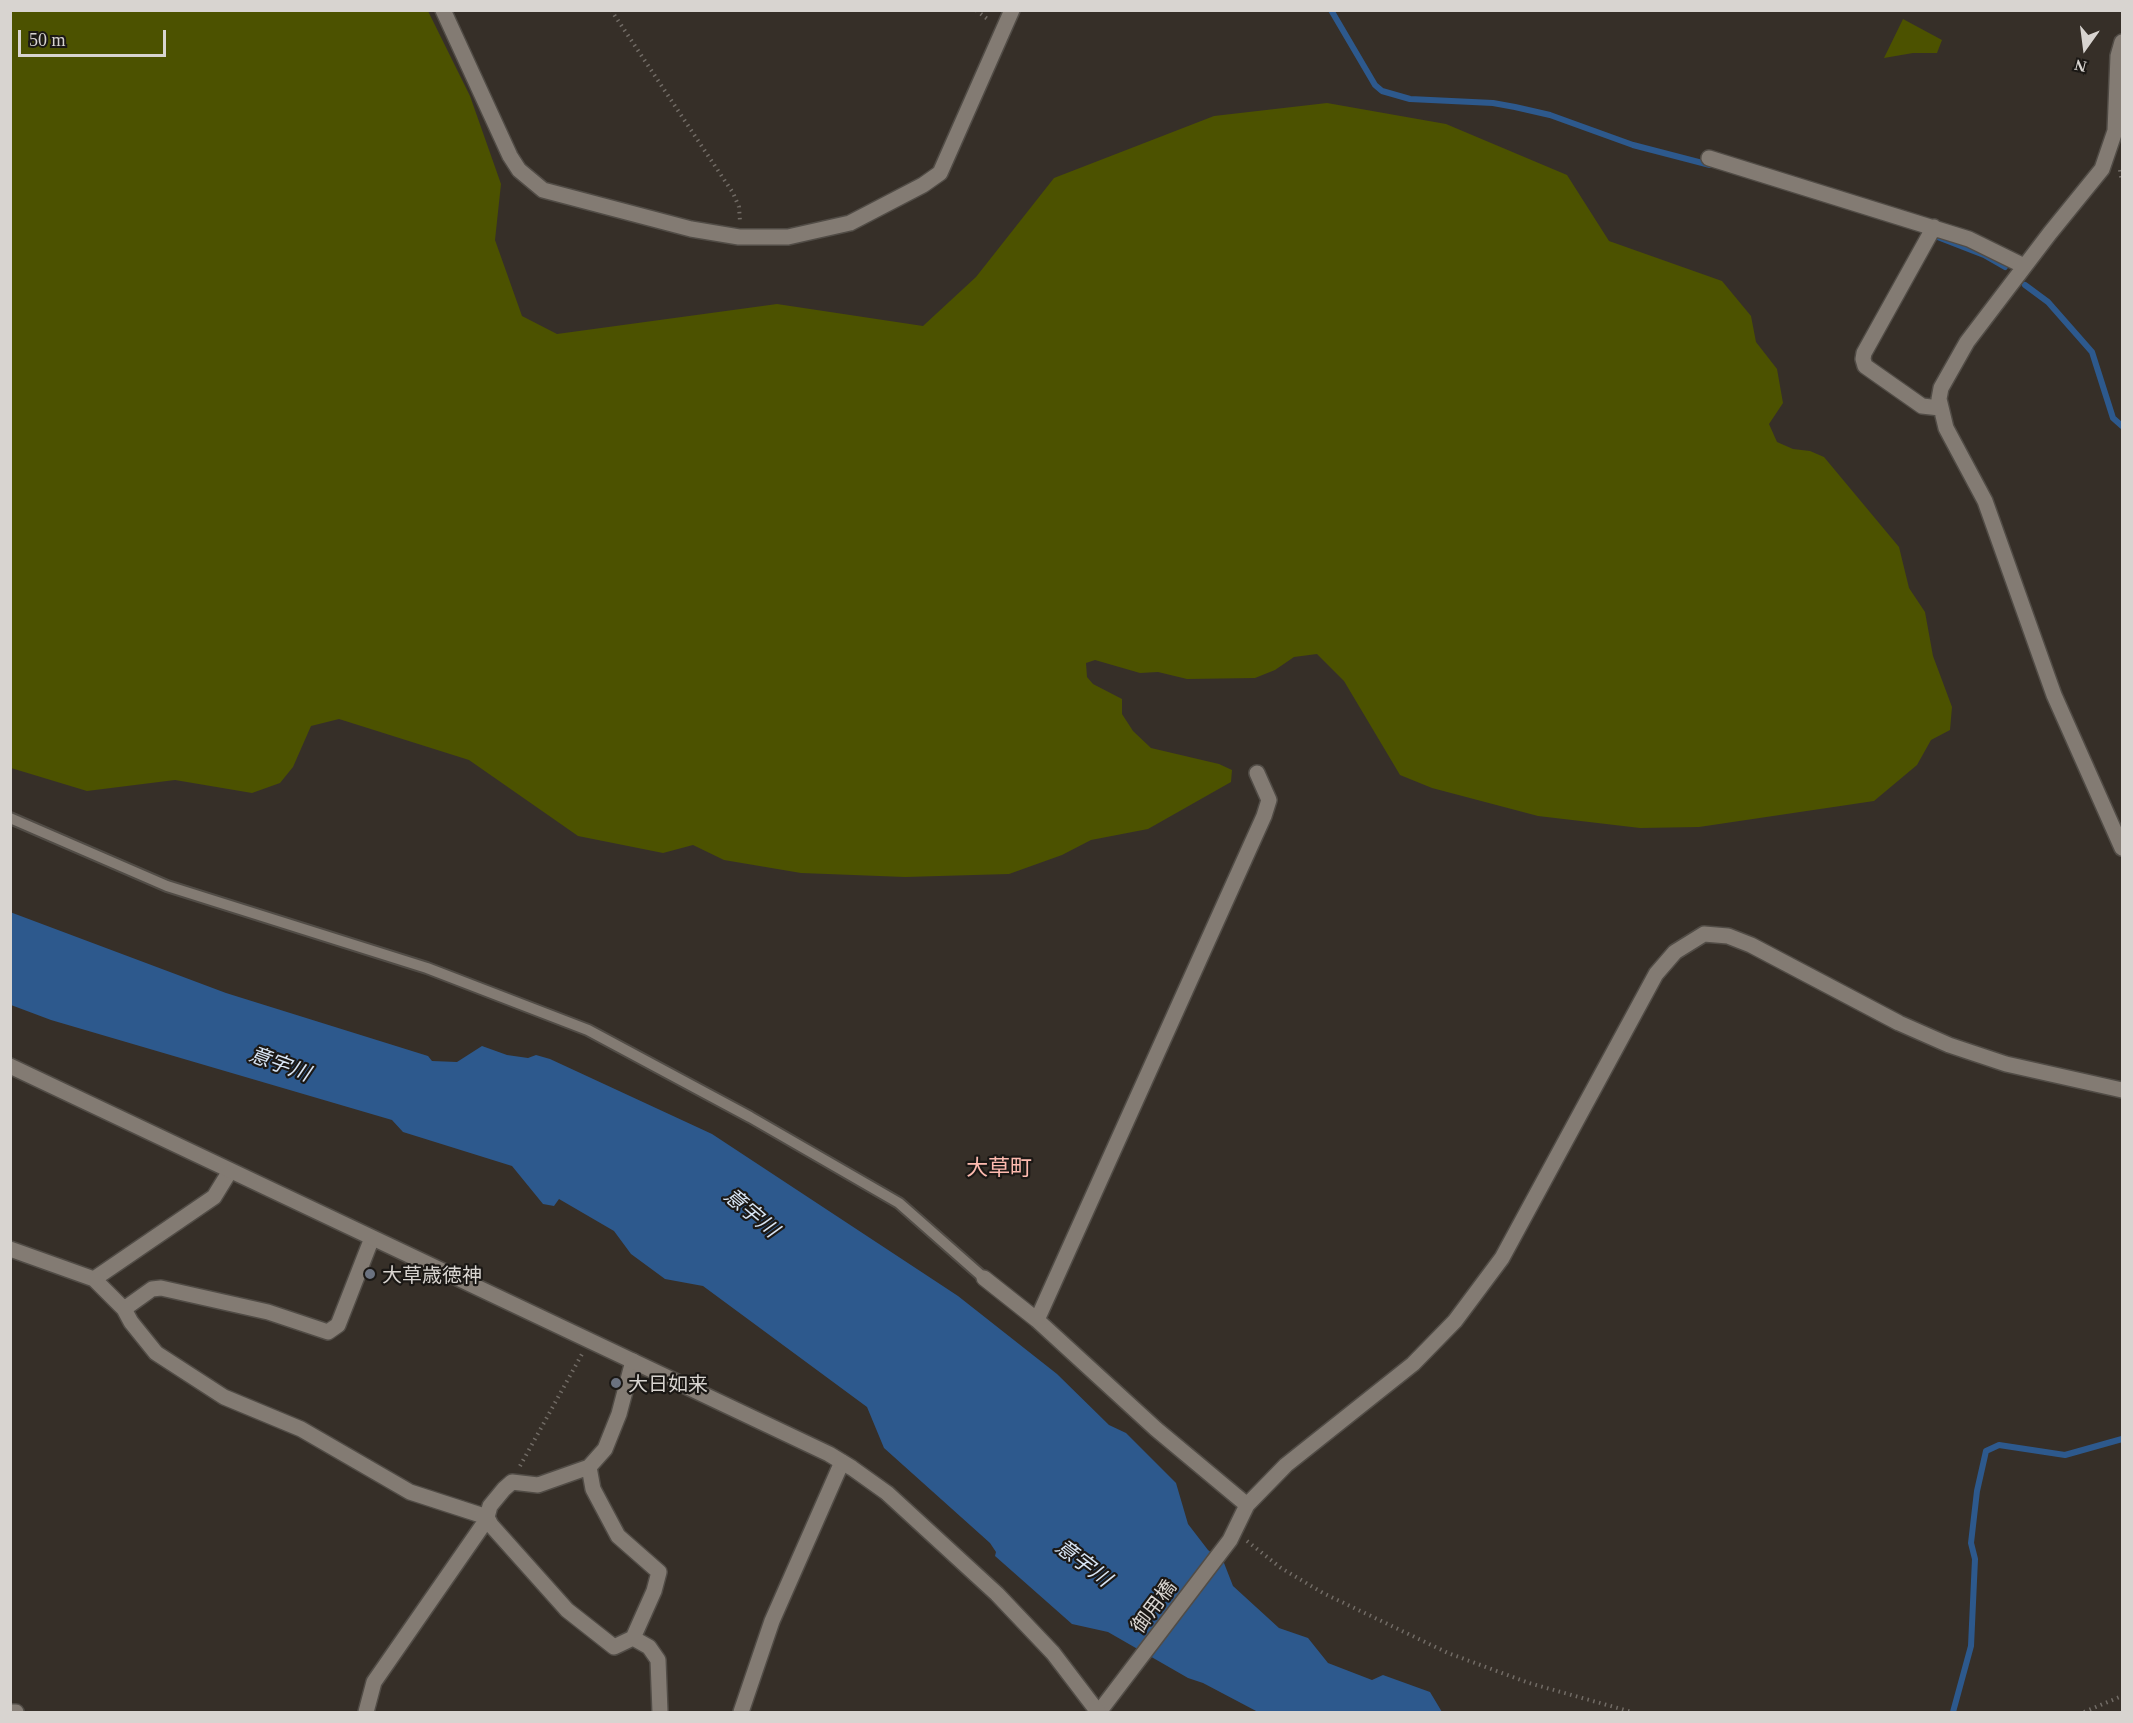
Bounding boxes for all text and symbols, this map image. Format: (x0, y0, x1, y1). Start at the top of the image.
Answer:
scale bar (21, 18, 170, 56)
north arrow (2055, 18, 2115, 78)
text: 50 m (29, 30, 66, 50)
text: N (2073, 56, 2088, 76)
water label: 意宇川 (246, 1040, 314, 1086)
district label: 大草町 (966, 1154, 1032, 1180)
water label: 意宇川 (720, 1182, 784, 1242)
place label: 大草歳徳神 (382, 1262, 482, 1286)
marker: 大草歳徳神 (363, 1267, 377, 1281)
place label: 大日如来 (628, 1371, 708, 1395)
marker: 大日如来 (609, 1376, 623, 1390)
water label: 意宇川 (1051, 1533, 1117, 1591)
street label: 御用橋 (1125, 1575, 1181, 1637)

